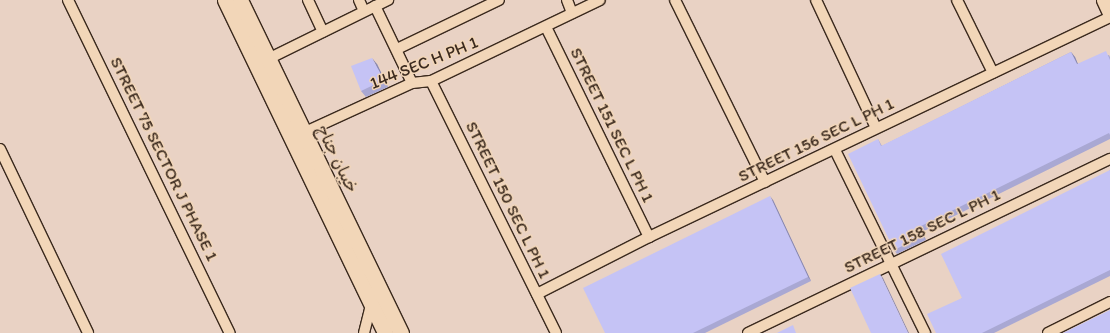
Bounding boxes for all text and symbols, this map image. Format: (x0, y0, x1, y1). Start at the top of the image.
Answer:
street label: 144 SEC H PH 1 (367, 32, 481, 94)
street label: STREET 151 SEC L PH 1 (566, 44, 658, 206)
street label: STREET 75 SECTOR J PHASE 1 (106, 54, 222, 264)
street label: STREET 156 SEC L PH 1 (735, 93, 897, 187)
street label: STREET 150 SEC L PH 1 (461, 118, 555, 282)
street label: خیبان جناح (312, 122, 362, 196)
street label: STREET 158 SEC L PH 1 (841, 184, 1003, 278)

